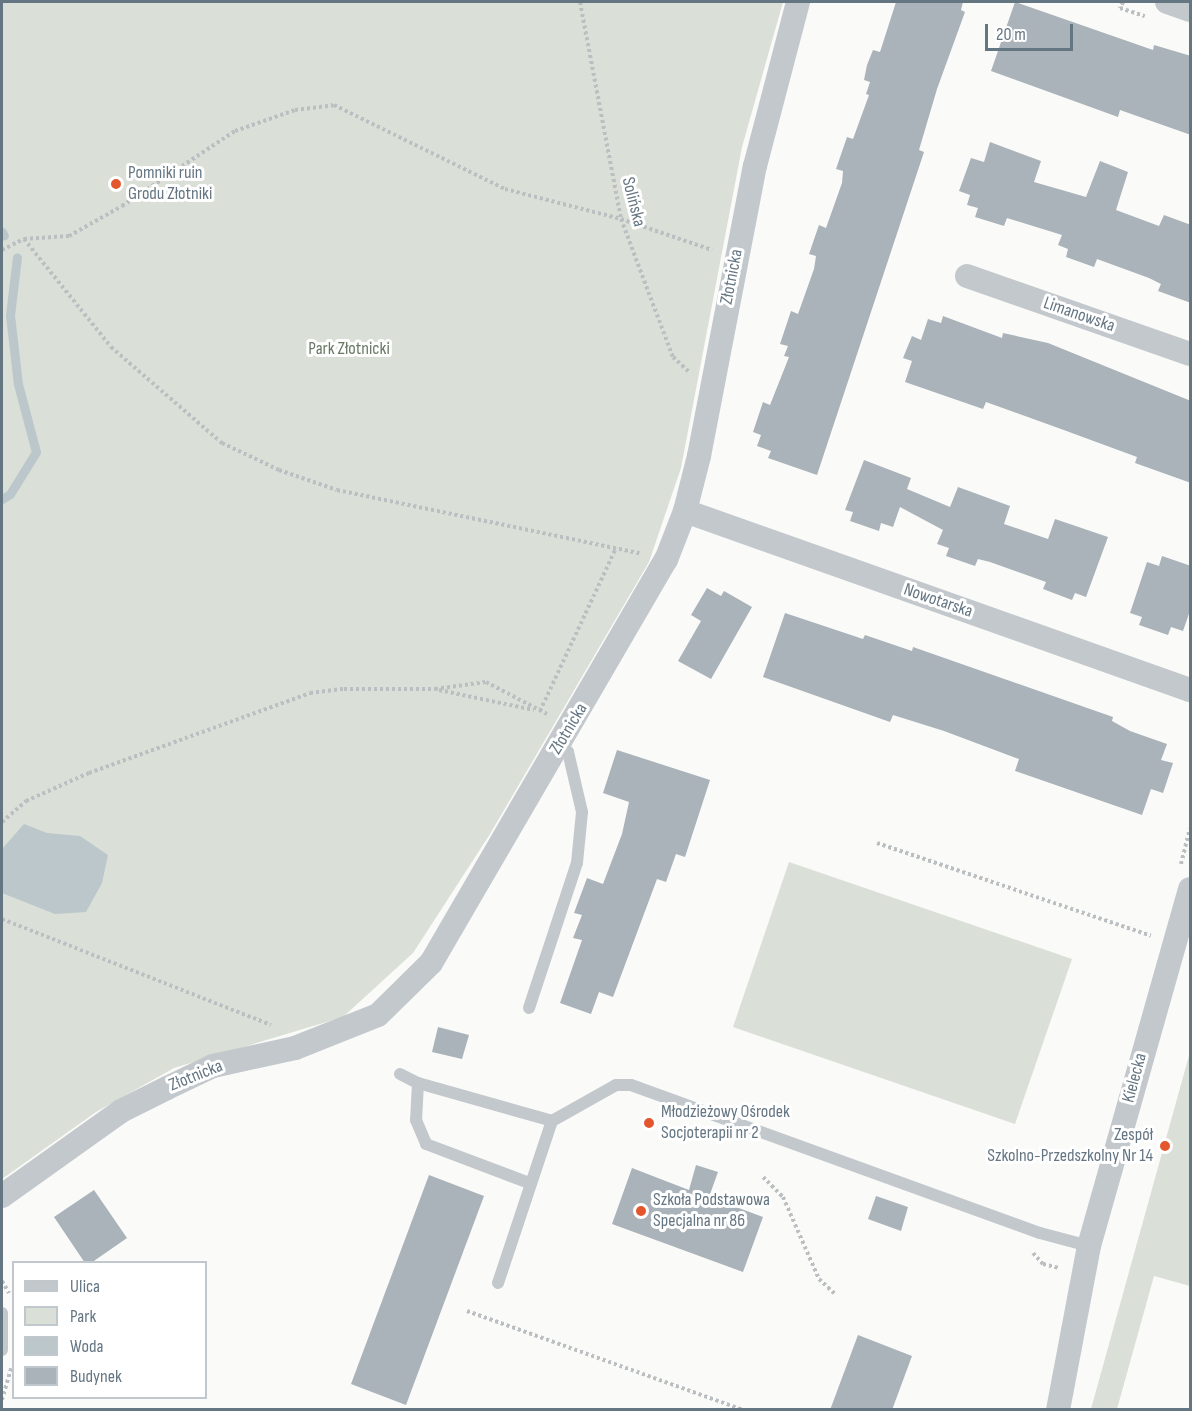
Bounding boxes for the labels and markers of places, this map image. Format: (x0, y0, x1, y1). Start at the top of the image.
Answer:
place label: Pomniki ruin Grodu Złotniki (128, 163, 212, 206)
marker: Pomniki ruin Grodu Złotniki (109, 177, 123, 191)
place label: Młodzieżowy Ośrodek Socjoterapii nr 2 (661, 1102, 790, 1144)
marker: Młodzieżowy Ośrodek Socjoterapii nr 2 (642, 1116, 656, 1130)
place label: Zespół Szkolno-Przedszkolny Nr 14 (987, 1125, 1153, 1168)
marker: Zespół Szkolno-Przedszkolny Nr 14 (1158, 1139, 1172, 1153)
place label: Szkoła Podstawowa Specjalna nr 86 (653, 1190, 770, 1232)
marker: Szkoła Podstawowa Specjalna nr 86 (634, 1204, 648, 1218)

